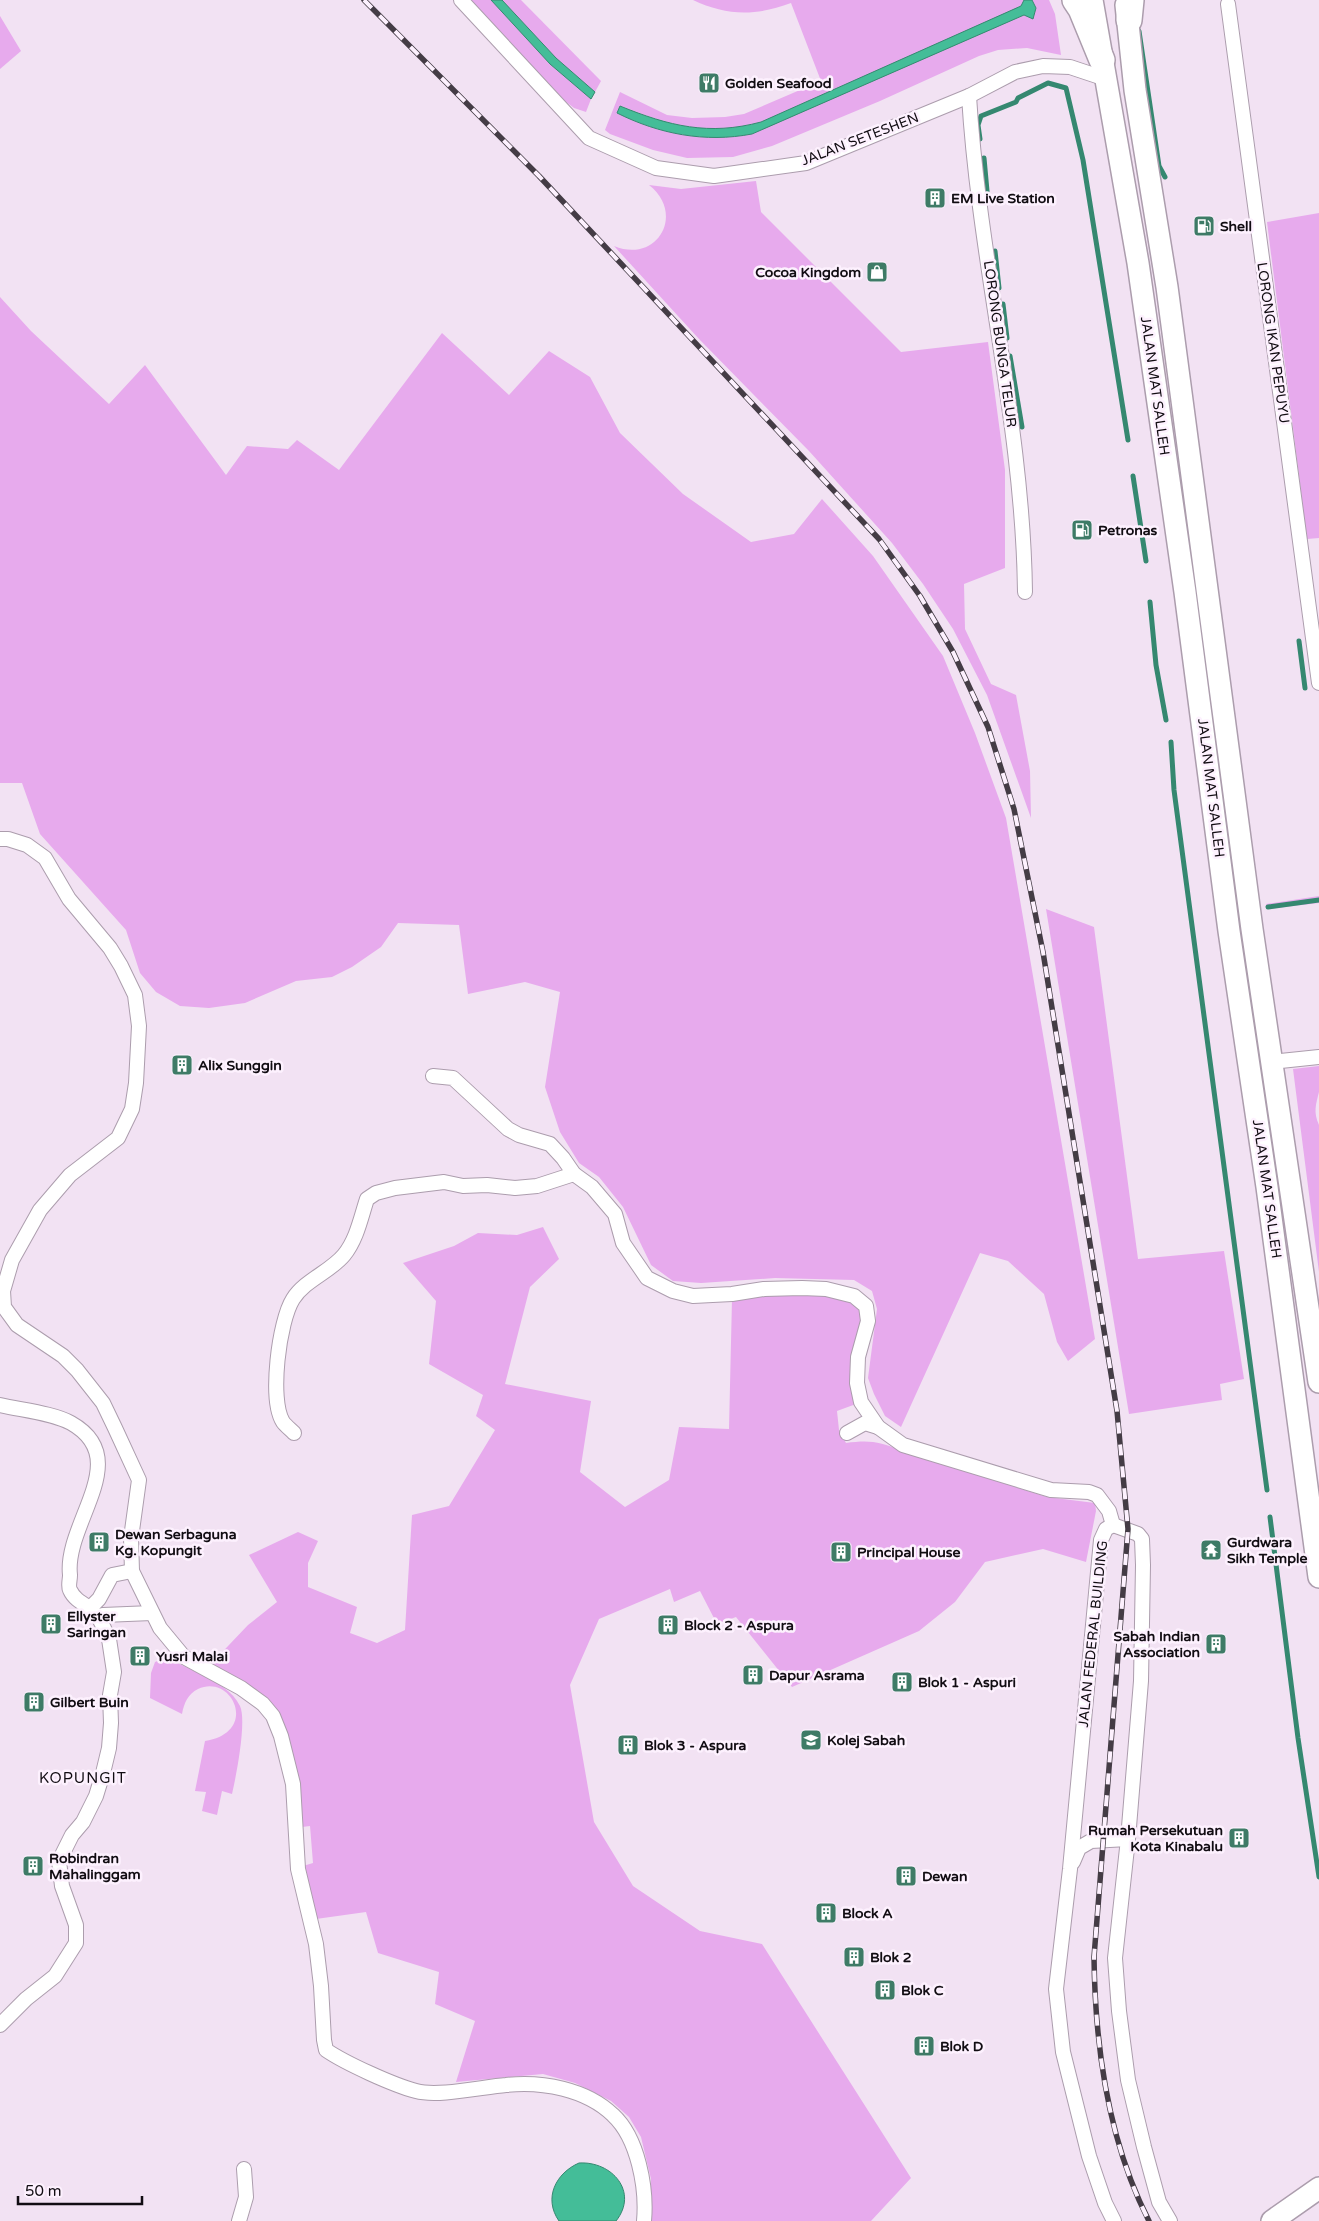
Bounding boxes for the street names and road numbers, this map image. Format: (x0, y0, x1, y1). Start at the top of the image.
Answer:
street label: JALAN SETESHEN (799, 109, 921, 169)
street label: LORONG BUNGA TELUR (980, 259, 1020, 429)
street label: LORONG IKAN PEPUYU (1253, 261, 1293, 425)
street label: JALAN MAT SALLEH (1137, 315, 1173, 457)
street label: JALAN MAT SALLEH (1194, 717, 1228, 859)
street label: JALAN MAT SALLEH (1249, 1118, 1285, 1260)
street label: JALAN FEDERAL BUILDING (1075, 1540, 1111, 1728)

